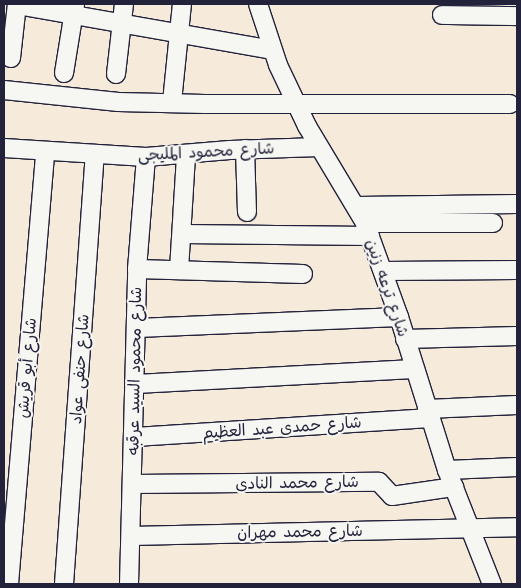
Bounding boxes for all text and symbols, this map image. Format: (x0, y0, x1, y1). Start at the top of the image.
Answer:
street label: شارع محمود المليجى (137, 139, 275, 165)
street label: شارع ترعه زنين (361, 237, 413, 339)
street label: شارع محمود السيد عرقبه (124, 287, 146, 455)
street label: شارع حنفى عواد (67, 313, 93, 425)
street label: شارع أبو قريش (13, 317, 41, 419)
street label: شارع حمدى عبد العظيم (202, 413, 362, 443)
street label: شارع محمد النادى (235, 472, 359, 494)
street label: شارع محمد مهران (237, 521, 363, 543)

